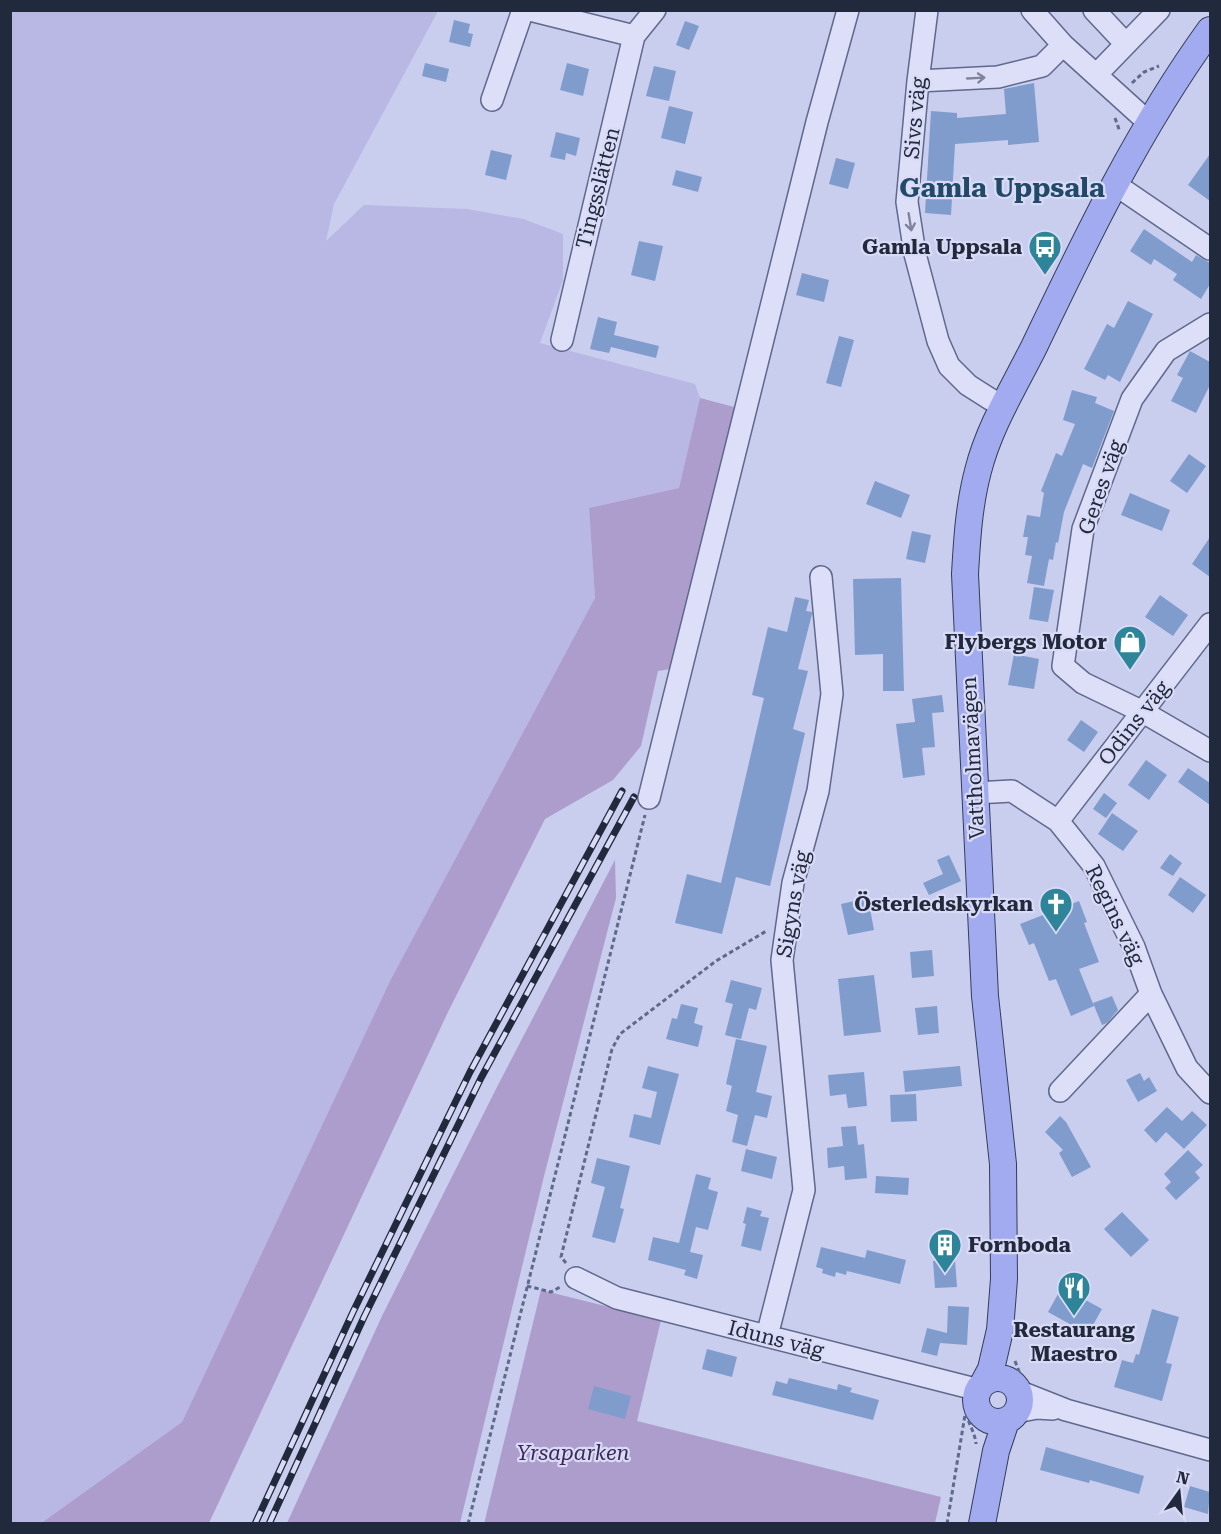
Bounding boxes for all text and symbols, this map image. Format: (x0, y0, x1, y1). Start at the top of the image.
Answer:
one-way arrow (966, 72, 986, 83)
street label: Sivs väg (899, 76, 931, 160)
street label: Tingsslätten (571, 124, 625, 251)
district label: Gamla Uppsala (899, 172, 1105, 204)
one-way arrow (905, 212, 916, 232)
bus stop icon: Gamla Uppsala (1027, 229, 1063, 276)
place label: Gamla Uppsala (862, 235, 1023, 259)
street label: Geres väg (1074, 436, 1128, 538)
shop icon: Flybergs Motor (1112, 624, 1148, 671)
place label: Flybergs Motor (944, 630, 1107, 654)
street label: Vattholmavägen (957, 676, 989, 840)
street label: Odins väg (1094, 676, 1175, 770)
street label: Sigyns väg (772, 849, 814, 959)
street label: Regins väg (1080, 861, 1150, 969)
church icon: Österledskyrkan (1038, 886, 1074, 933)
place label: Österledskyrkan (854, 891, 1033, 916)
building icon: Fornboda (927, 1227, 963, 1274)
place label: Fornboda (968, 1233, 1072, 1257)
restaurant icon: Restaurang Maestro (1056, 1270, 1092, 1317)
street label: Iduns väg (725, 1315, 827, 1363)
place label: Restaurang Maestro (1013, 1318, 1135, 1366)
park label: Yrsaparken (516, 1441, 630, 1465)
north arrow (1149, 1462, 1209, 1522)
text: N (1174, 1467, 1191, 1489)

